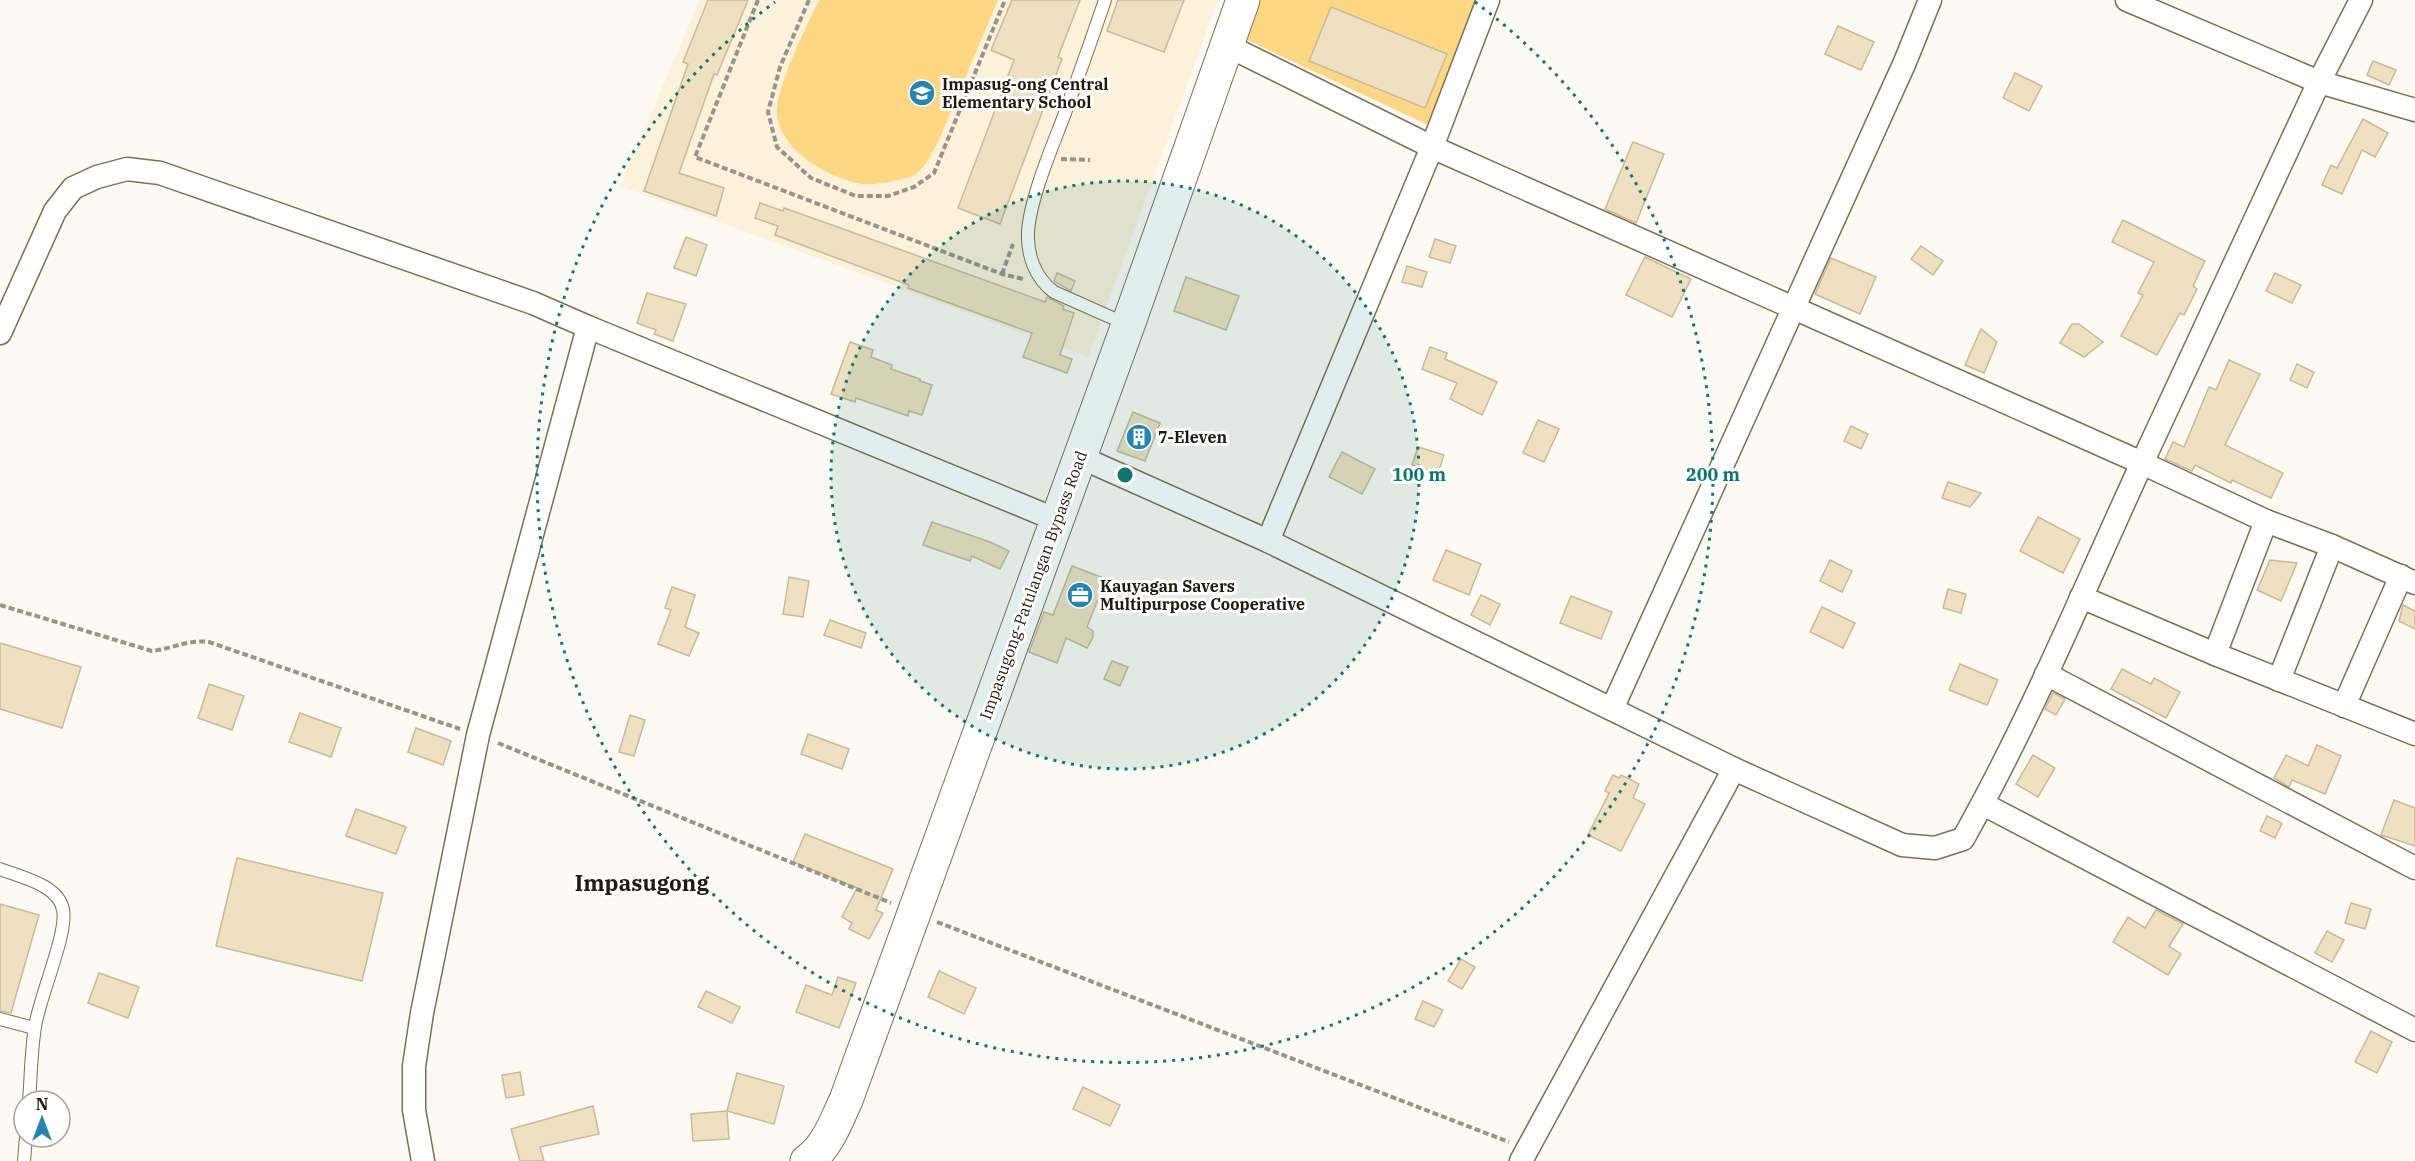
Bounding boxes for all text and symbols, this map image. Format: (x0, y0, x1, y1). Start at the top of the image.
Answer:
place label: Impasug-ong Central Elementary School (942, 74, 1109, 112)
school or university icon: Impasug-ong Central Elementary School (907, 78, 937, 108)
building icon: 7-Eleven (1124, 422, 1154, 452)
place label: 7-Eleven (1158, 427, 1227, 447)
street label: Impasugong-Patulangan Bypass Road (975, 448, 1091, 722)
text: 100 m (1392, 463, 1447, 486)
text: 200 m (1686, 463, 1741, 486)
centre of rings (1115, 465, 1135, 485)
place label: Kauyagan Savers Multipurpose Cooperative (1100, 576, 1305, 614)
office icon: Kauyagan Savers Multipurpose Cooperative (1065, 580, 1095, 610)
district label: Impasugong (575, 868, 709, 897)
north arrow (12, 1089, 72, 1149)
text: N (36, 1094, 48, 1114)

